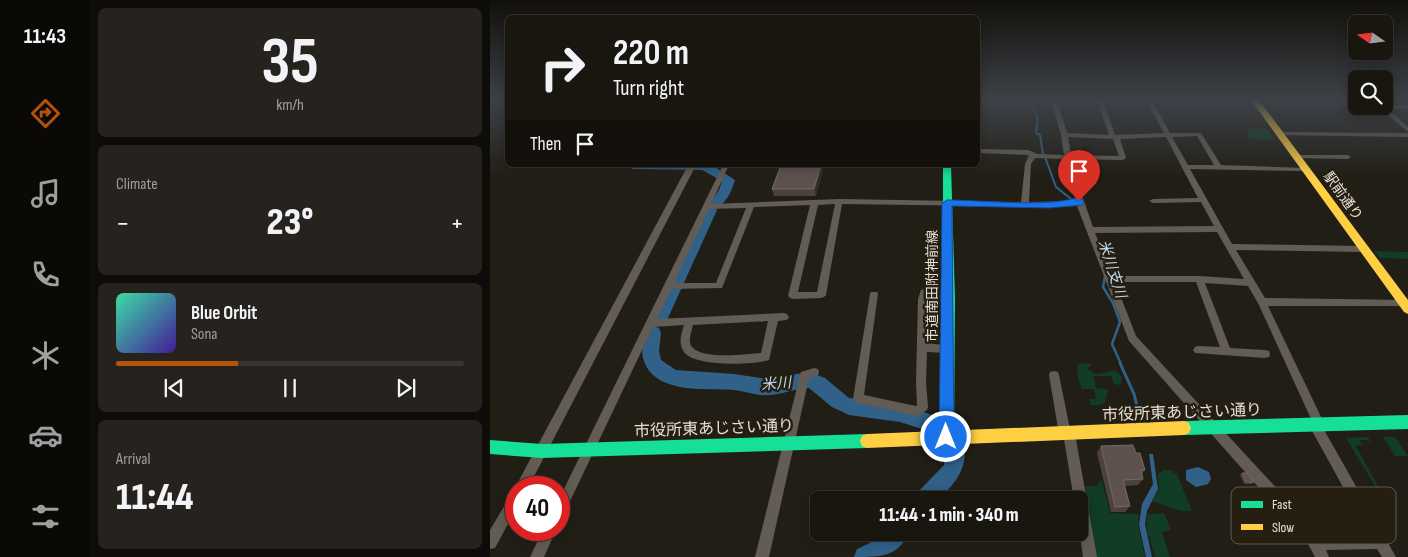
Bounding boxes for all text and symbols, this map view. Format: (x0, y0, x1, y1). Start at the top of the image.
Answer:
north arrow (1348, 15, 1392, 60)
map controls (1348, 15, 1393, 115)
text: 11:43 (24, 23, 66, 50)
text: 35 (261, 24, 319, 102)
text: 220 m (613, 32, 689, 75)
icon: right (530, 35, 595, 100)
button: search (1348, 70, 1393, 115)
text: Turn right (613, 75, 684, 102)
icon: directions (28, 96, 63, 131)
text: km/h (276, 96, 304, 115)
icon: arrive (571, 130, 599, 158)
text: Then (530, 133, 561, 156)
pin (1058, 150, 1100, 201)
icon: arrive (1065, 157, 1093, 185)
street label: 駅前通り (1320, 168, 1366, 224)
text: Climate (116, 175, 158, 194)
icon: music (28, 176, 63, 211)
text: 23° (267, 200, 313, 245)
text: − (116, 207, 130, 240)
text: + (450, 207, 464, 240)
street label: 市道南田附神前線 (924, 230, 941, 342)
water label: 米川支川 (1094, 238, 1131, 302)
icon: phone (28, 257, 63, 292)
text: Blue Orbit (191, 302, 257, 325)
text: Sona (191, 325, 218, 344)
icon: climate (28, 338, 63, 373)
water label: 米川 (760, 373, 794, 395)
icon: previous (160, 374, 188, 402)
icon: pause (276, 374, 304, 402)
icon: next (392, 374, 420, 402)
street label: 市役所東あじさい通り (1102, 401, 1262, 425)
position arrow (919, 410, 971, 462)
street label: 市役所東あじさい通り (634, 417, 794, 441)
icon: car (28, 418, 63, 453)
text: Arrival (116, 450, 150, 469)
text: 11:44 (116, 475, 193, 520)
speed limit sign: 40 (505, 476, 570, 541)
legend (1231, 487, 1396, 544)
text: Fast (1272, 496, 1292, 513)
icon: filters (28, 499, 63, 534)
text: 11:44 · 1 min · 340 m (879, 504, 1019, 527)
text: Slow (1272, 519, 1294, 536)

